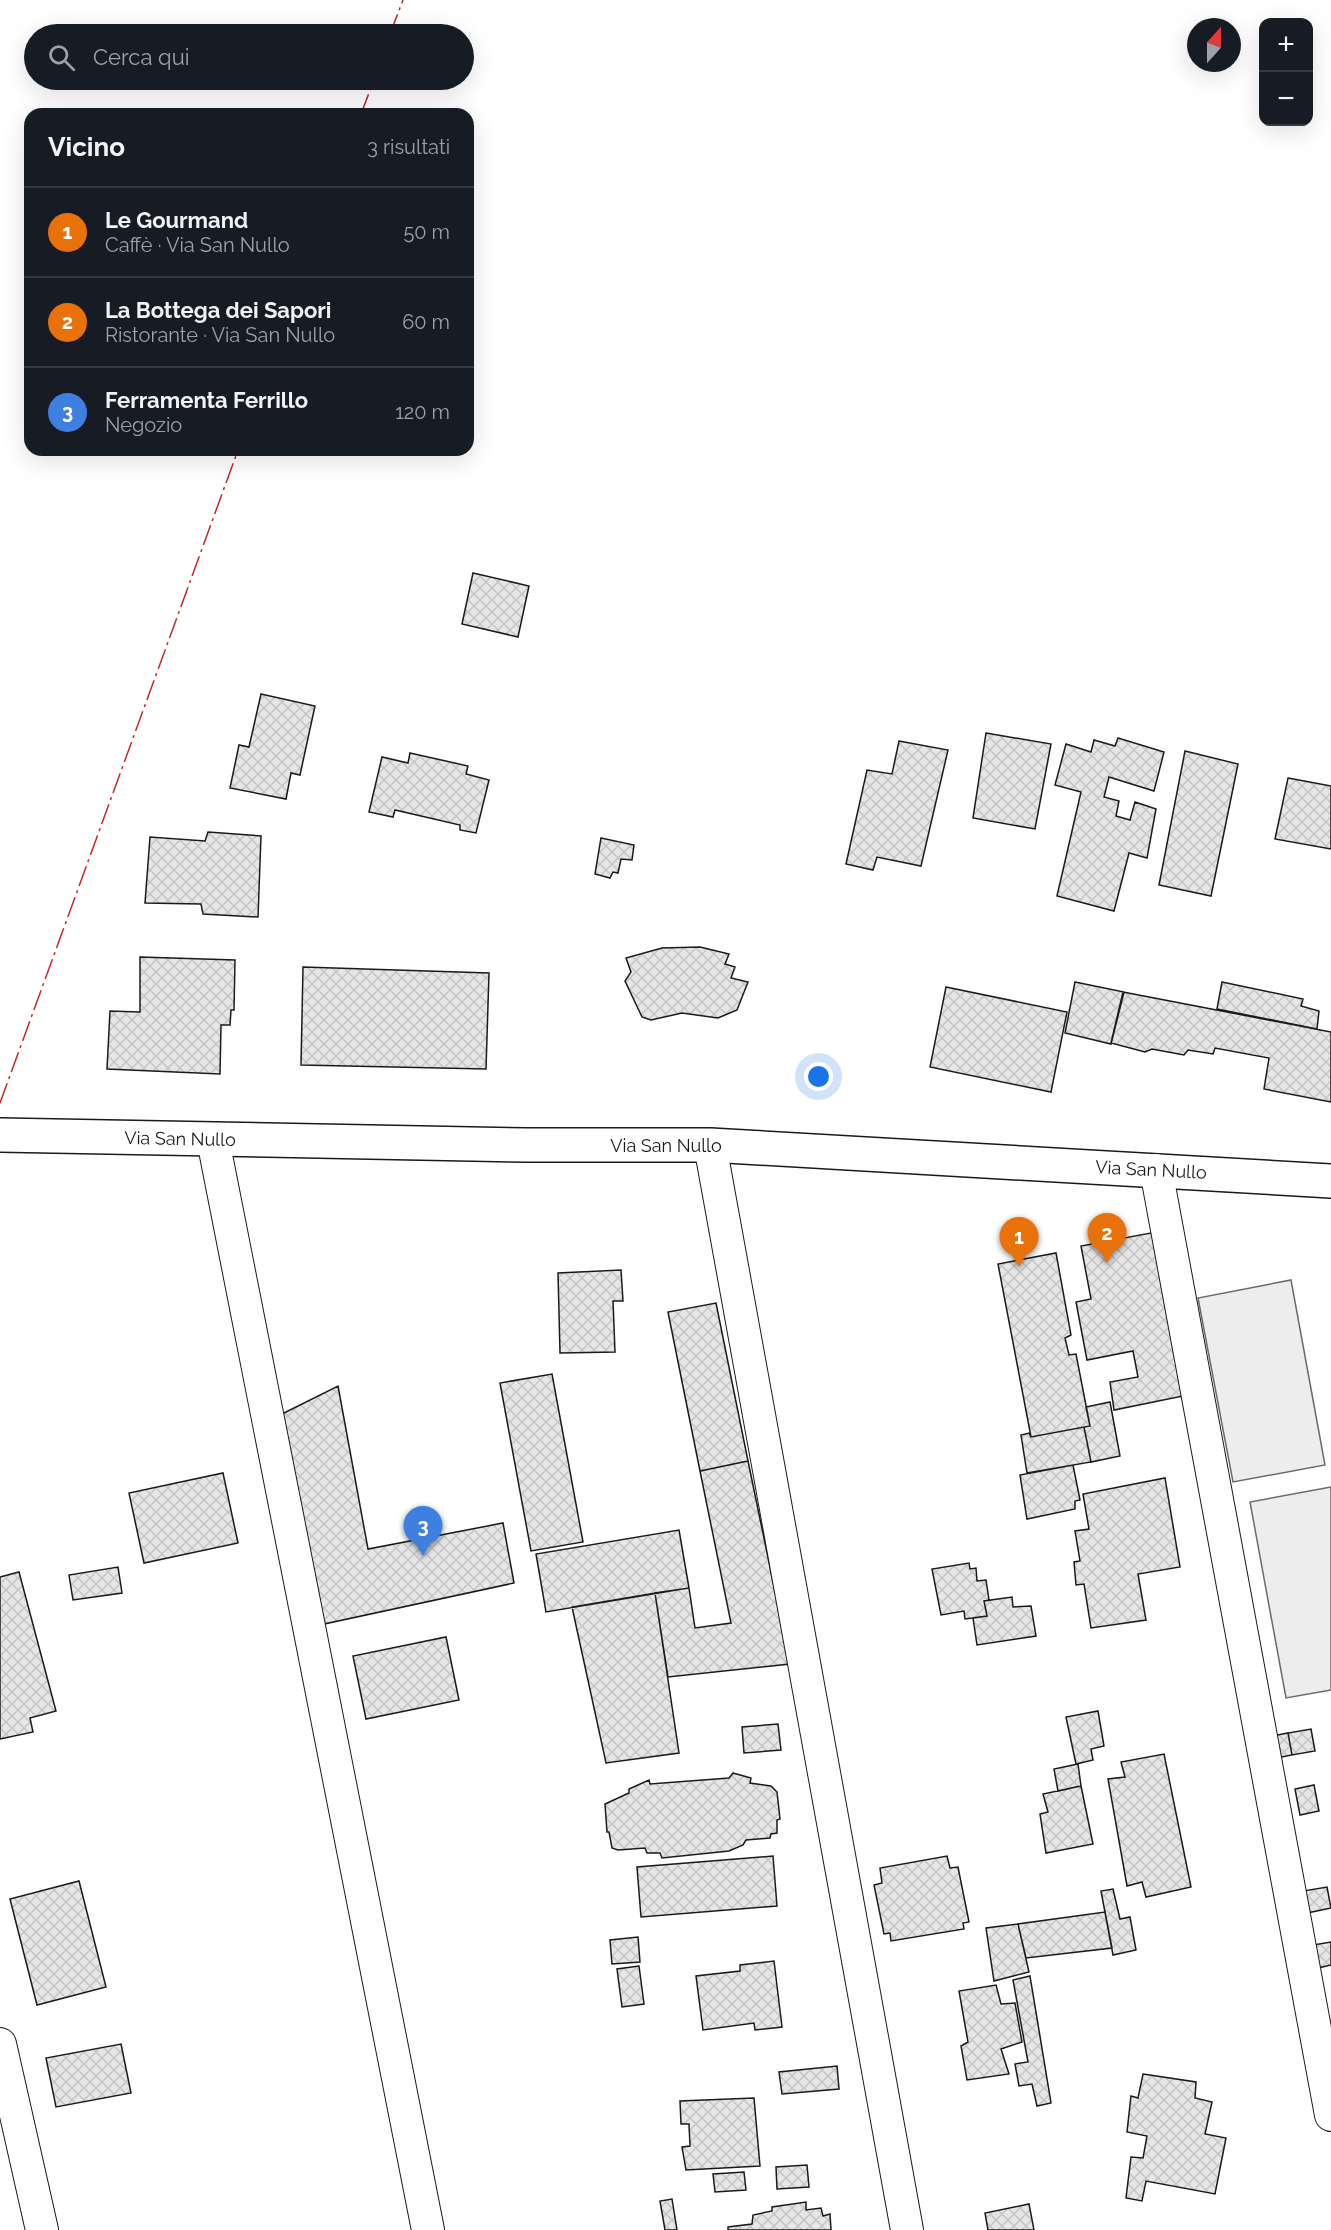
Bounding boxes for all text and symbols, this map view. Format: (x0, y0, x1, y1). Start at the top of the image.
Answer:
north arrow (1187, 18, 1241, 72)
map controls (1259, 18, 1313, 126)
button: + (1259, 18, 1313, 72)
search box (24, 24, 474, 90)
icon: search (45, 41, 78, 74)
text: Cerca qui (93, 44, 190, 70)
button: − (1259, 72, 1313, 126)
text: Vicino (48, 132, 125, 162)
text: 3 risultati (367, 135, 450, 159)
text: Le Gourmand (105, 207, 248, 233)
text: 1 (63, 220, 72, 244)
text: 50 m (403, 220, 450, 244)
text: Caffè · Via San Nullo (105, 233, 290, 257)
text: La Bottega dei Sapori (105, 297, 331, 323)
text: 2 (62, 310, 73, 334)
text: 60 m (402, 310, 450, 334)
text: Ristorante · Via San Nullo (105, 323, 335, 347)
text: Ferramenta Ferrillo (105, 387, 308, 413)
text: 3 (62, 400, 73, 424)
text: 120 m (395, 400, 450, 424)
text: Negozio (105, 413, 182, 437)
your location (804, 1062, 833, 1091)
street label: Via San Nullo (124, 1127, 236, 1150)
street label: Via San Nullo (610, 1135, 722, 1156)
street label: Via San Nullo (1095, 1156, 1208, 1183)
pin: 2 (1088, 1214, 1126, 1263)
pin: 1 (1000, 1218, 1038, 1267)
pin: 3 (404, 1506, 442, 1556)

